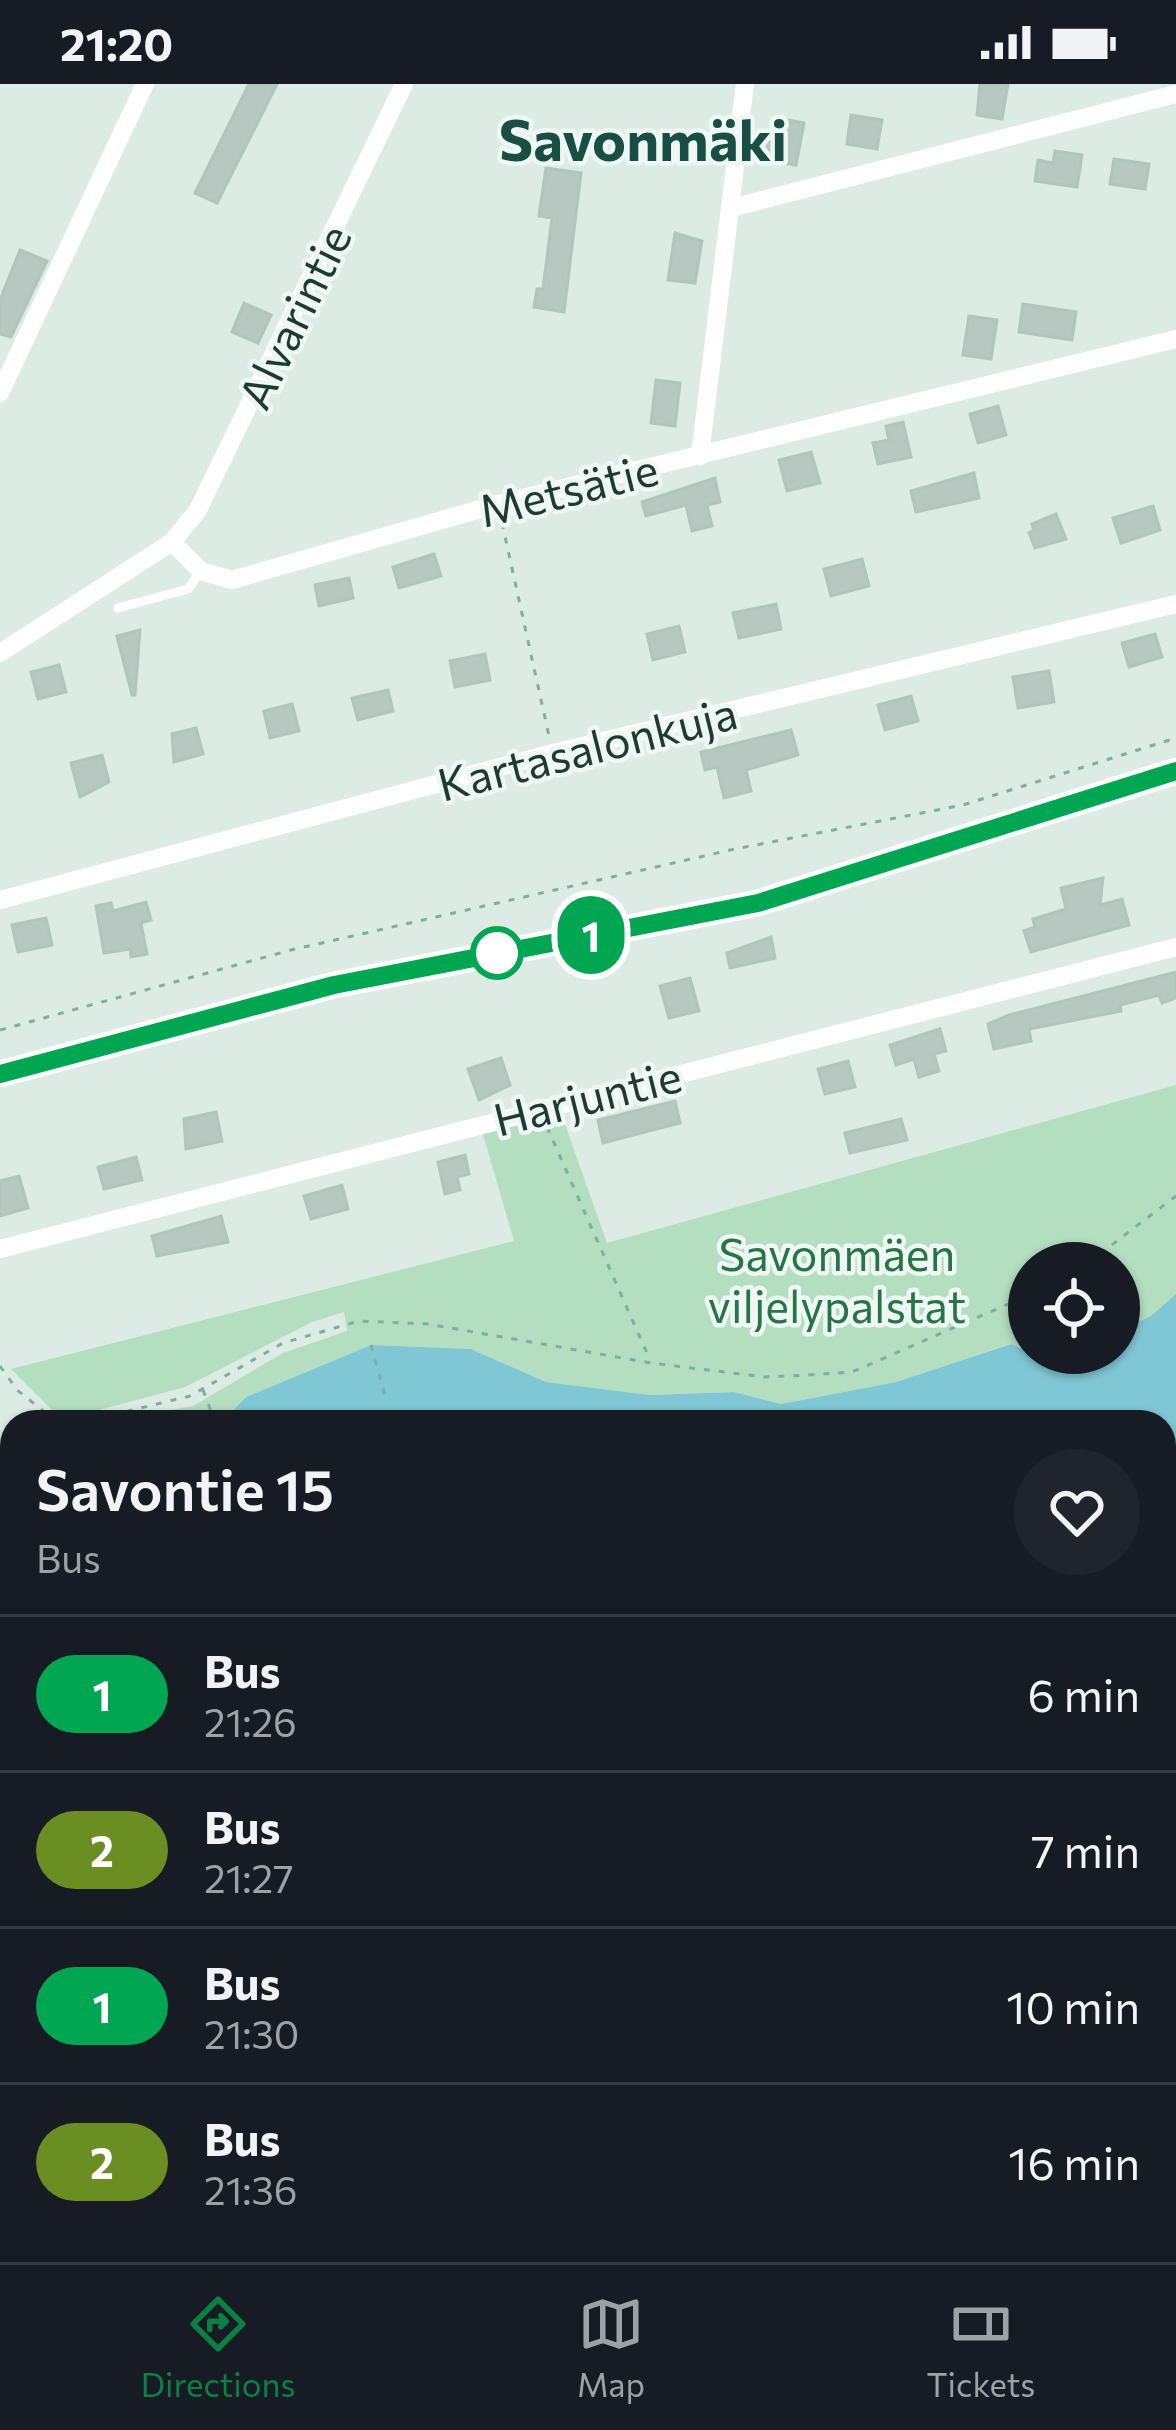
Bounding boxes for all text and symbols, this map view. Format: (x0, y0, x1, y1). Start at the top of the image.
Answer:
text: 21:20 (60, 15, 173, 70)
district label: Savonmäki (499, 103, 787, 173)
street label: Alvarintie (225, 215, 361, 417)
street label: Metsätie (473, 439, 663, 537)
street label: Kartasalonkuja (432, 683, 742, 811)
line badge: 1 (552, 896, 630, 974)
text: 1 (581, 909, 601, 961)
unlabelled marker (472, 928, 522, 978)
street label: Harjuntie (487, 1046, 687, 1146)
park label: Savonmäen viljelypalstat (708, 1225, 966, 1332)
map controls (1008, 1242, 1140, 1374)
button: locate (1008, 1242, 1140, 1374)
button: heart (1014, 1449, 1140, 1575)
text: Savontie 15 (36, 1453, 334, 1523)
text: Bus (36, 1533, 101, 1581)
text: Bus (204, 1642, 280, 1697)
text: 6 min (1027, 1666, 1140, 1721)
text: 1 (92, 1668, 112, 1720)
text: 21:26 (204, 1697, 297, 1745)
text: Bus (204, 1798, 280, 1853)
text: 7 min (1031, 1822, 1140, 1877)
text: 2 (90, 1824, 114, 1876)
text: 21:27 (204, 1853, 294, 1901)
text: Bus (204, 1954, 280, 2009)
text: 10 min (1006, 1978, 1140, 2033)
text: 1 (92, 1980, 112, 2032)
text: 21:30 (204, 2009, 299, 2057)
text: Bus (204, 2110, 280, 2165)
text: 16 min (1008, 2134, 1140, 2189)
text: 2 (90, 2136, 114, 2188)
text: 21:36 (204, 2165, 297, 2213)
tab: Directions (141, 2291, 296, 2404)
tab: Map (577, 2291, 645, 2404)
tab: Tickets (926, 2291, 1035, 2404)

